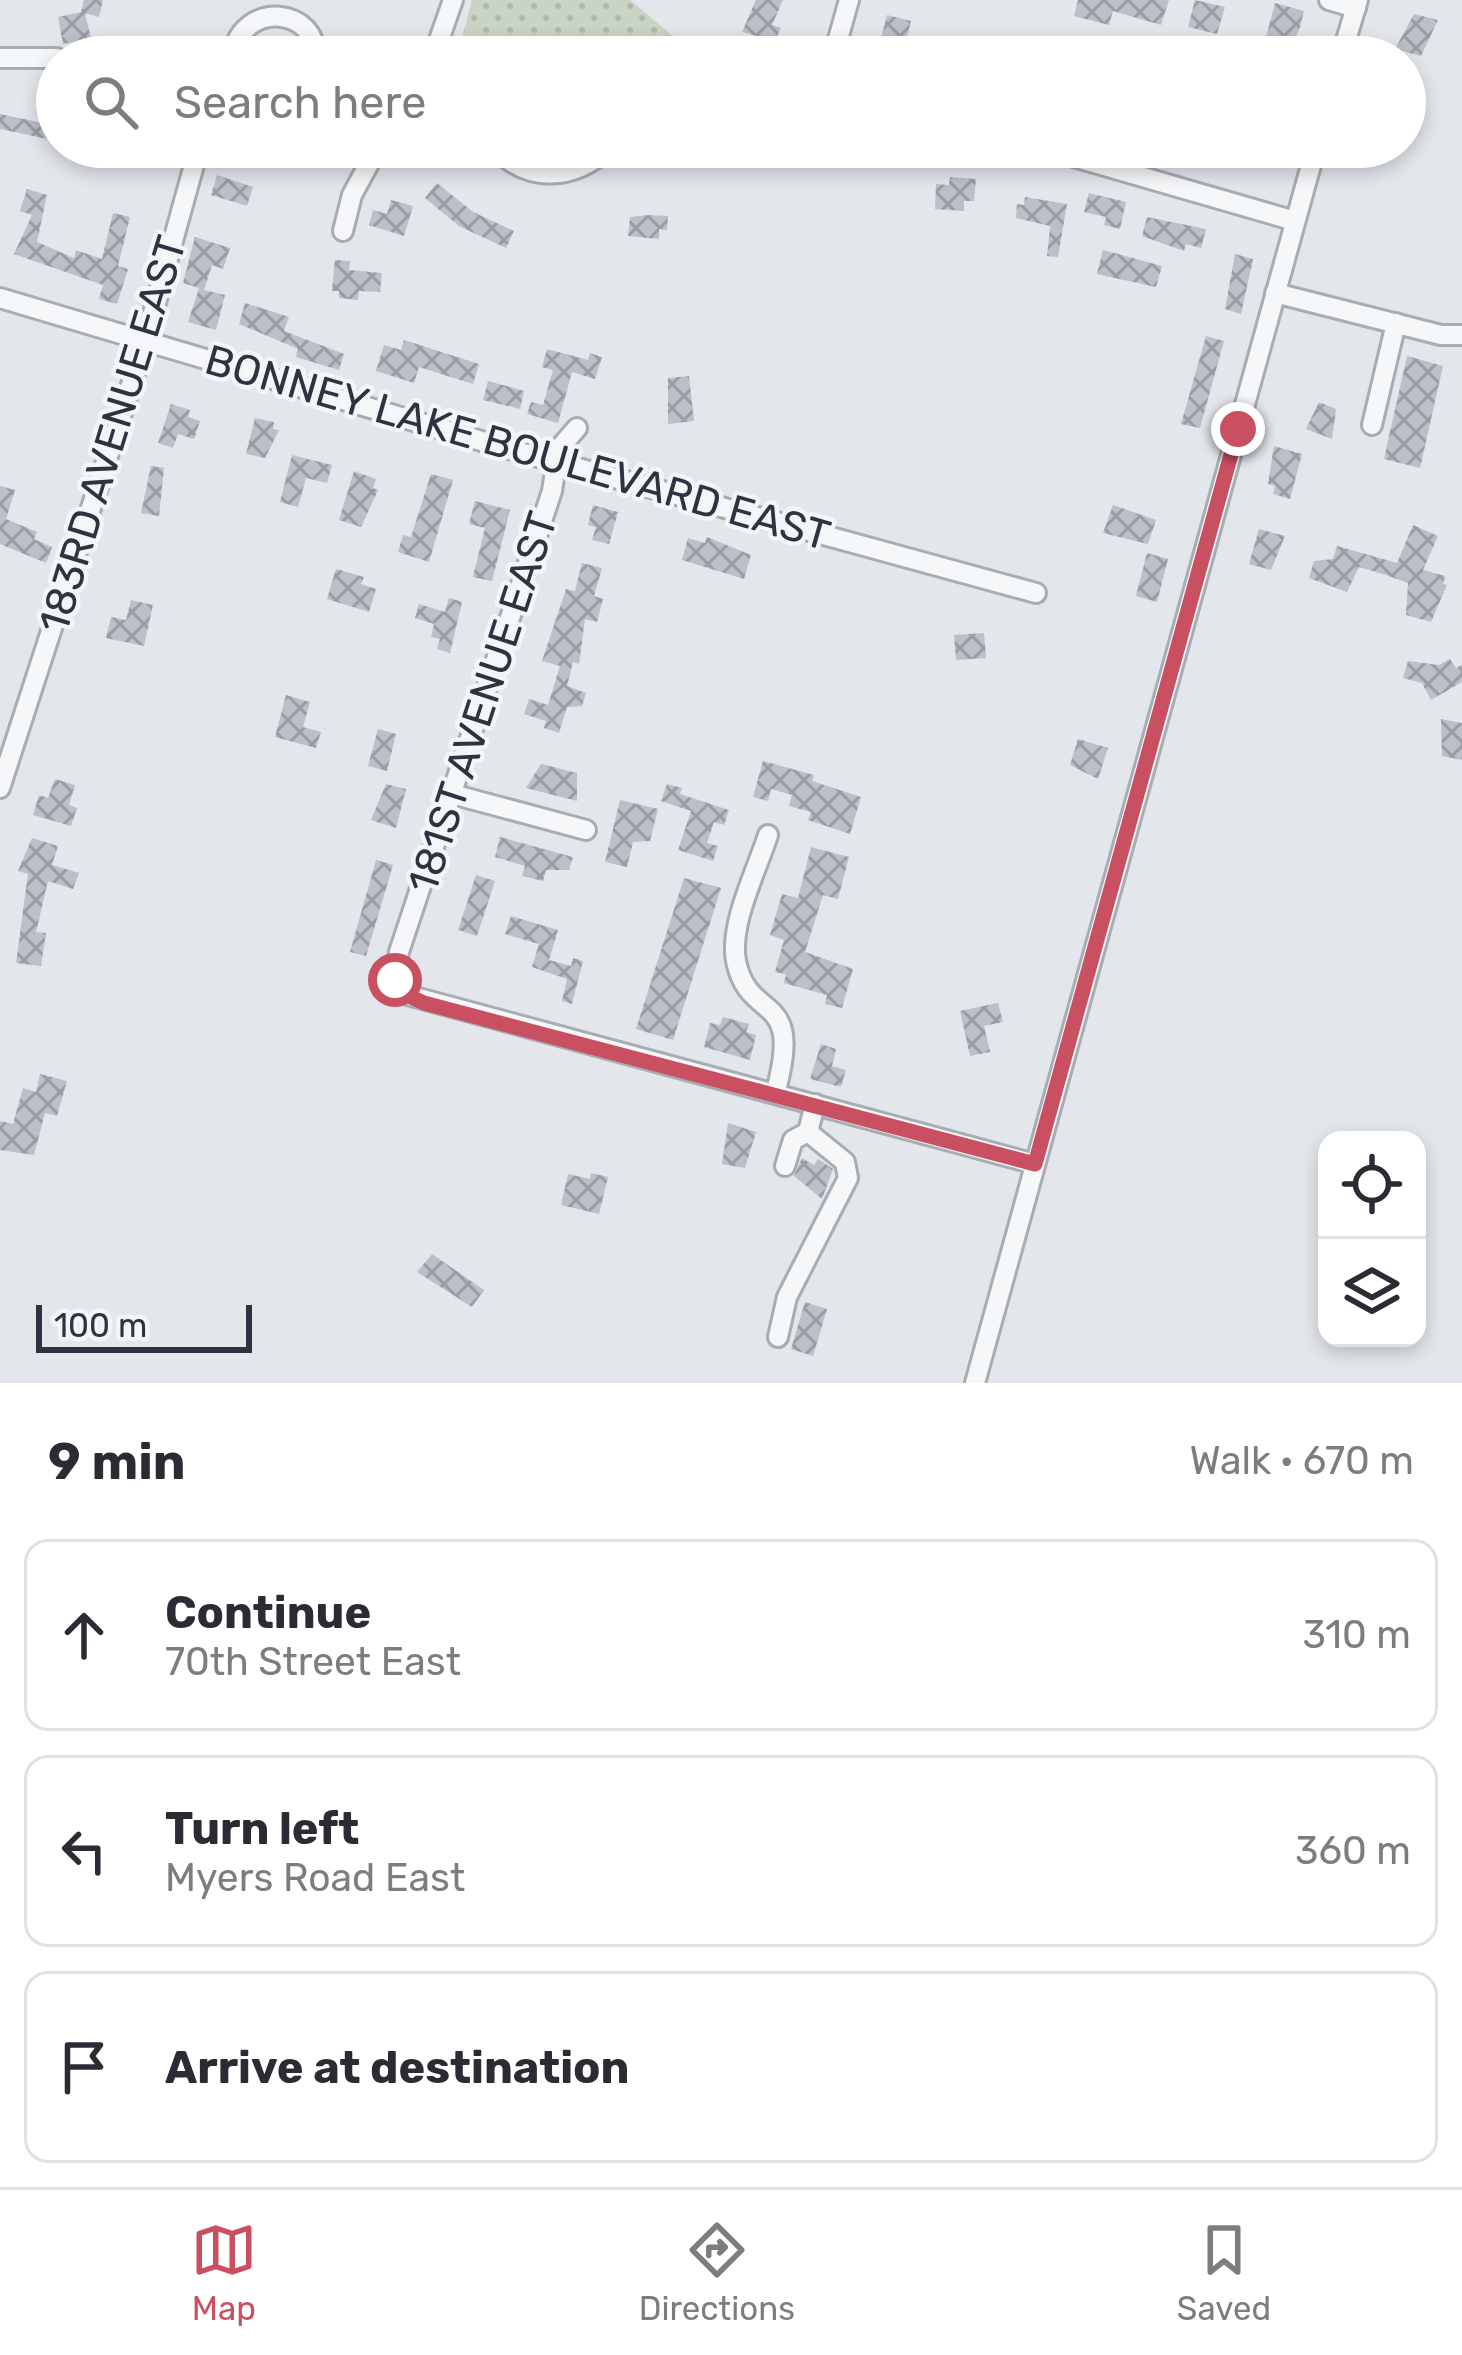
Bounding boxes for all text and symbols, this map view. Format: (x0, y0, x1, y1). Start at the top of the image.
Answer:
search box (36, 36, 1426, 168)
icon: search (78, 69, 144, 135)
text: Search here (174, 76, 426, 129)
street label: 183RD AVENUE EAST (29, 230, 197, 639)
street label: BONNEY LAKE BOULEVARD EAST (200, 335, 836, 561)
route end (1211, 402, 1265, 456)
street label: 181ST AVENUE EAST (398, 506, 568, 899)
route start (368, 953, 422, 1007)
map controls (1318, 1131, 1426, 1347)
button: locate (1318, 1131, 1426, 1239)
button: layers (1318, 1239, 1426, 1347)
scale bar (36, 1299, 252, 1352)
text: 100 m (54, 1306, 147, 1345)
text: 9 min (48, 1431, 186, 1492)
text: Walk · 670 m (1190, 1438, 1414, 1484)
text: Continue (165, 1586, 371, 1639)
icon: ahead (51, 1602, 117, 1668)
text: 310 m (1303, 1612, 1411, 1658)
text: 70th Street East (165, 1639, 461, 1685)
text: Turn left (165, 1802, 359, 1855)
icon: left (51, 1818, 117, 1884)
text: 360 m (1295, 1828, 1411, 1874)
text: Myers Road East (165, 1855, 465, 1901)
icon: arrive (51, 2034, 117, 2100)
text: Arrive at destination (165, 2041, 630, 2094)
tab: Map (191, 2217, 257, 2328)
tab: Directions (639, 2217, 795, 2328)
tab: Saved (1177, 2217, 1271, 2328)

